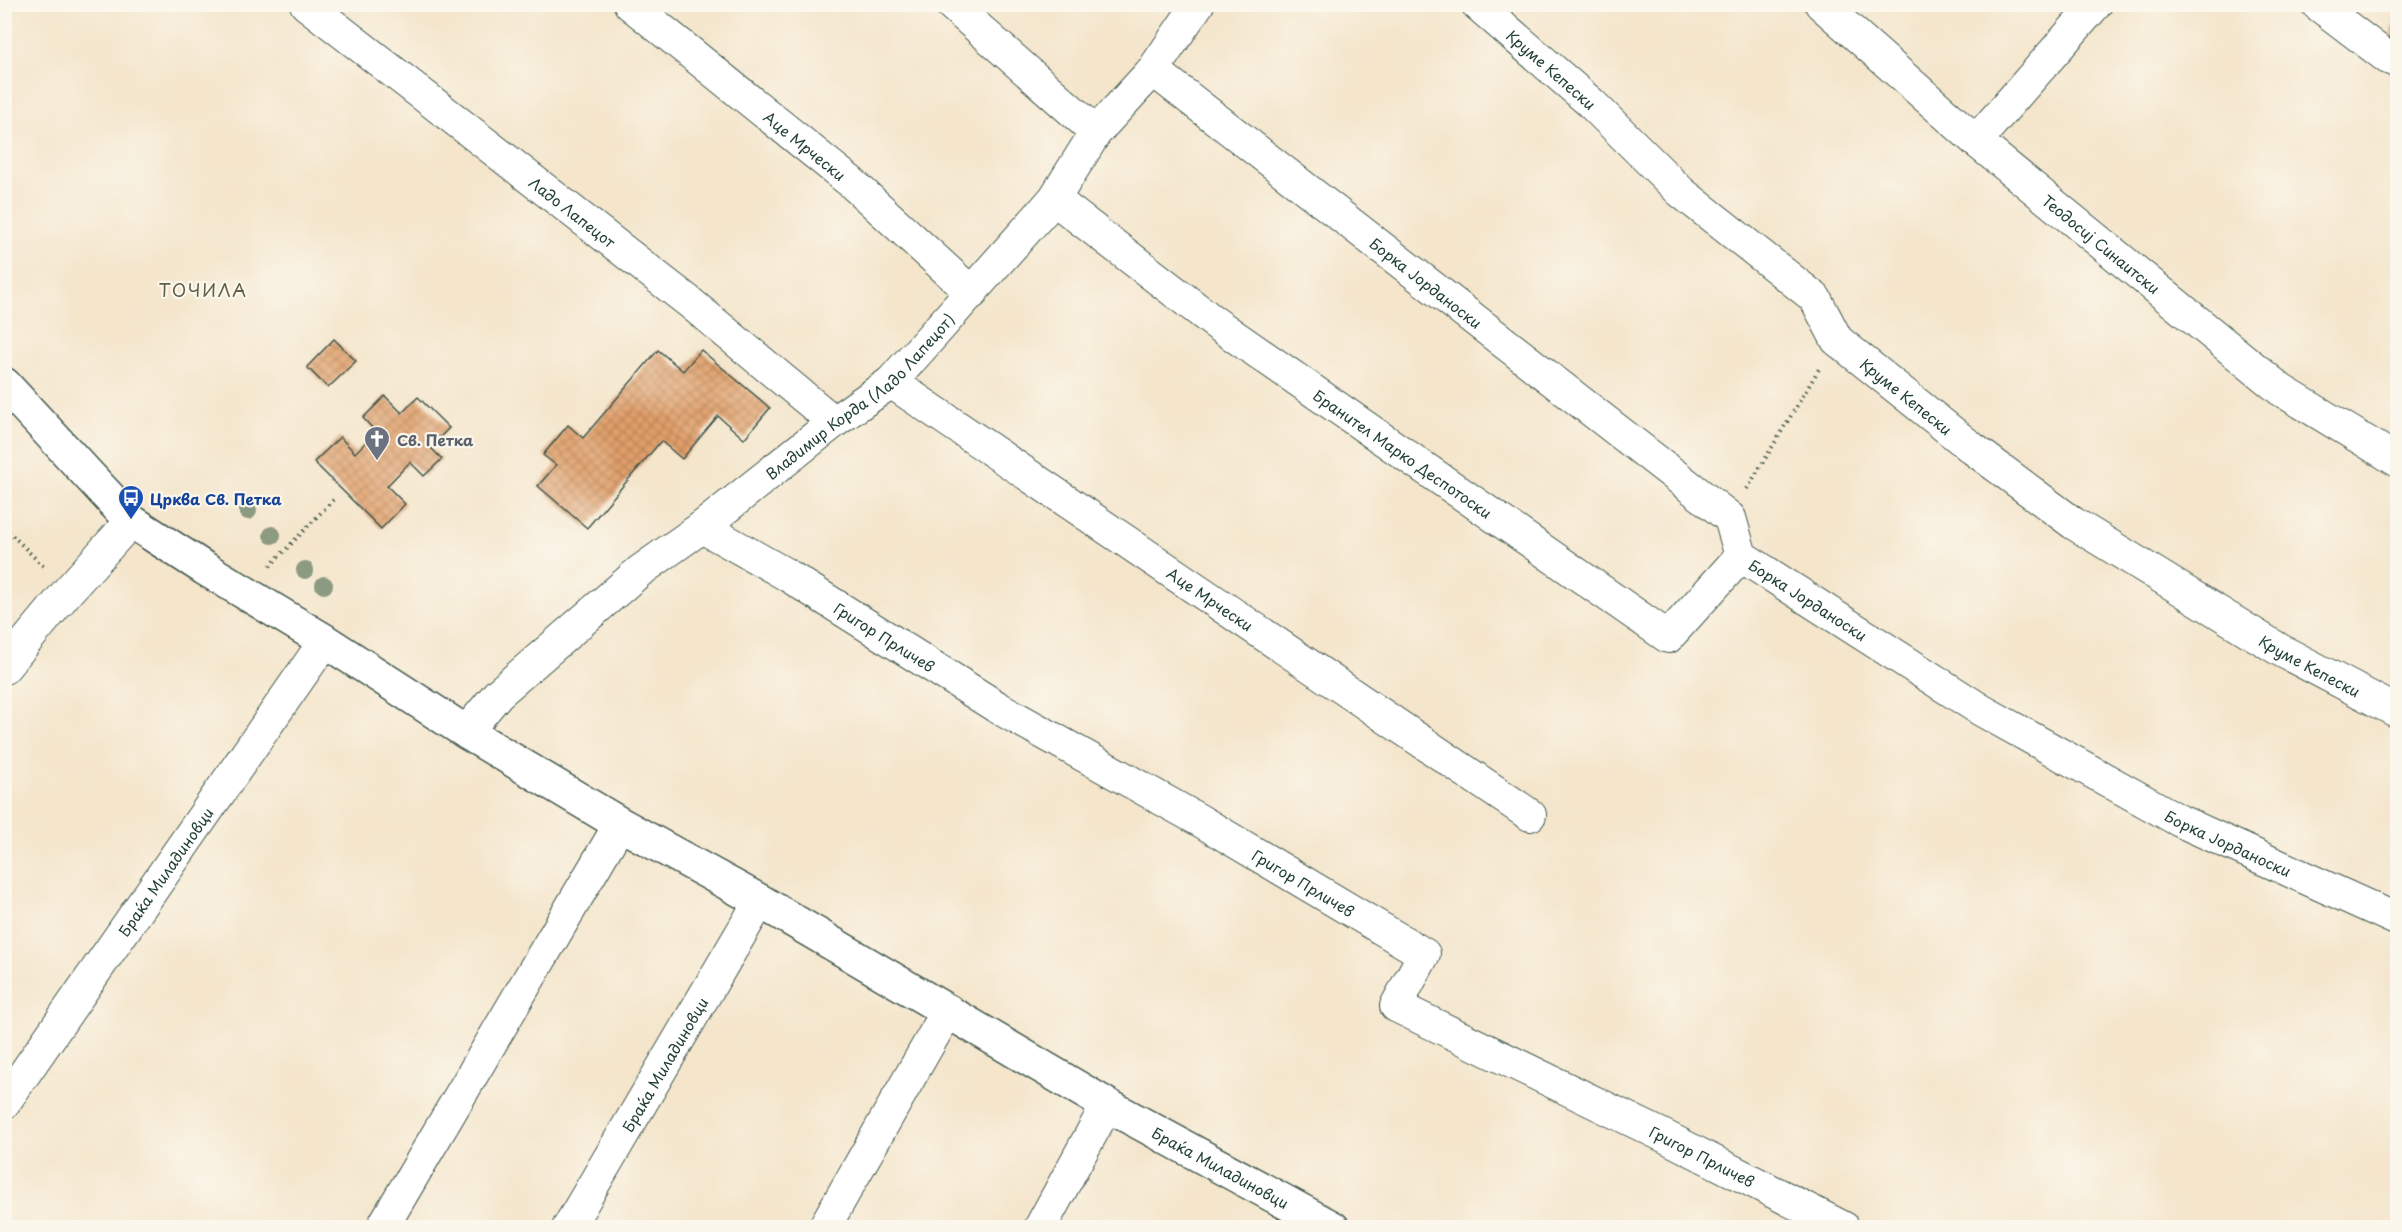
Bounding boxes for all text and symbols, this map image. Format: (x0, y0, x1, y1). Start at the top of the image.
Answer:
street label: Круме Кепески (1502, 23, 1602, 114)
street label: Аце Мрчески (759, 105, 851, 185)
street label: Ладо Лапецот (525, 170, 622, 253)
street label: Теодосиј Синаитски (2038, 188, 2166, 299)
street label: Борка Јорданоски (1365, 231, 1487, 333)
district label: ТОЧИЛА (159, 276, 247, 303)
street label: Владимир Корда (Ладо Лапецот) (760, 308, 959, 484)
street label: Круме Кепески (1856, 352, 1958, 440)
street label: Бранител Марко Деспотоски (1309, 383, 1497, 523)
church icon: Св. Петка (362, 424, 392, 462)
place label: Св. Петка (397, 428, 474, 451)
bus stop icon: Црква Св. Петка (116, 483, 146, 521)
place label: Црква Св. Петка (150, 487, 282, 510)
street label: Борка Јорданоски (1745, 553, 1872, 646)
street label: Аце Мрчески (1163, 561, 1258, 636)
street label: Григор Прличев (830, 596, 940, 677)
street label: Круме Кепески (2255, 628, 2365, 702)
street label: Браќа Миладиновци (112, 802, 218, 941)
street label: Борка Јорданоски (2161, 803, 2295, 882)
street label: Григор Прличев (1248, 843, 1359, 922)
street label: Браќа Миладиновци (616, 993, 713, 1136)
street label: Григор Прличев (1646, 1119, 1759, 1192)
street label: Браќа Миладиновци (1148, 1120, 1293, 1213)

